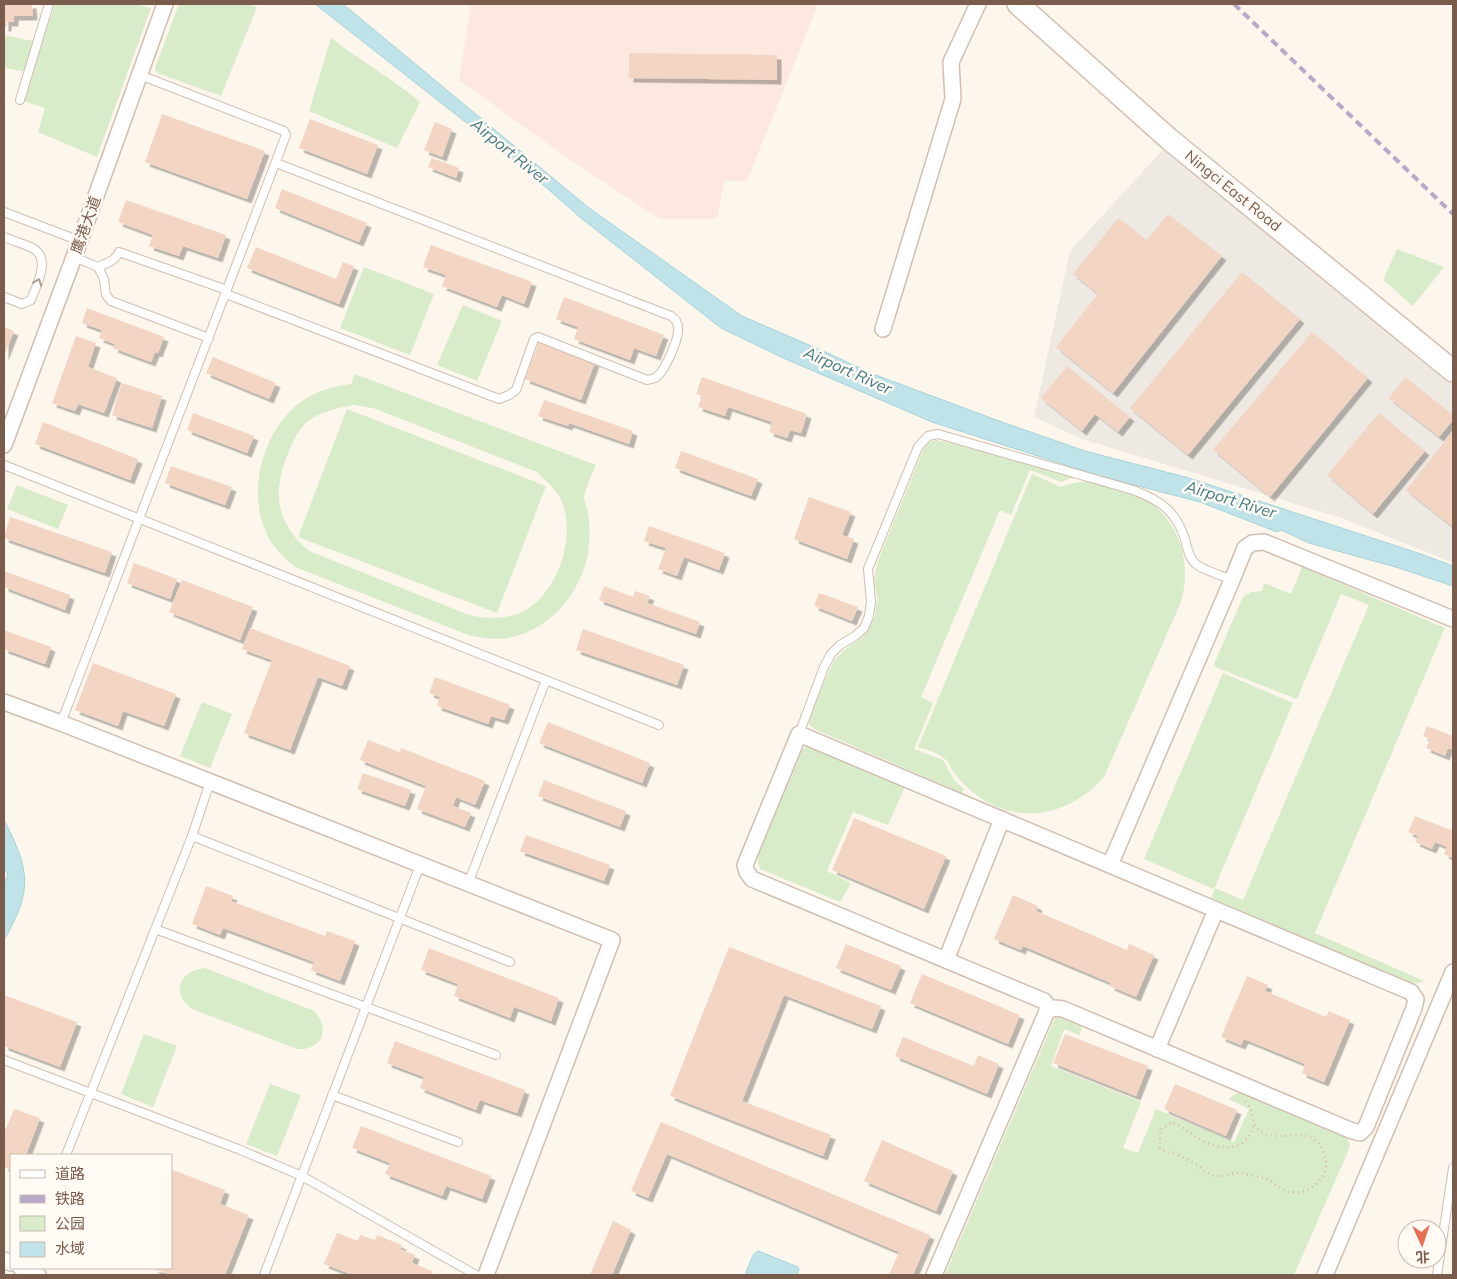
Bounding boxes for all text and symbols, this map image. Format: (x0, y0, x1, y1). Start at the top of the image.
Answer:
water label: Airport River (466, 113, 554, 189)
street label: Ningci East Road (1181, 146, 1285, 235)
street label: 鹰港大道 (66, 193, 105, 256)
one-way arrow (32, 278, 42, 286)
water label: Airport River (800, 341, 896, 399)
water label: Airport River (1182, 475, 1280, 523)
legend (10, 1154, 172, 1269)
text: 道路 (55, 1164, 85, 1183)
text: 铁路 (55, 1189, 85, 1208)
text: 公园 (55, 1214, 85, 1233)
north arrow (1397, 1219, 1447, 1269)
text: 水域 (55, 1239, 85, 1258)
text: 北 (1415, 1248, 1430, 1266)

